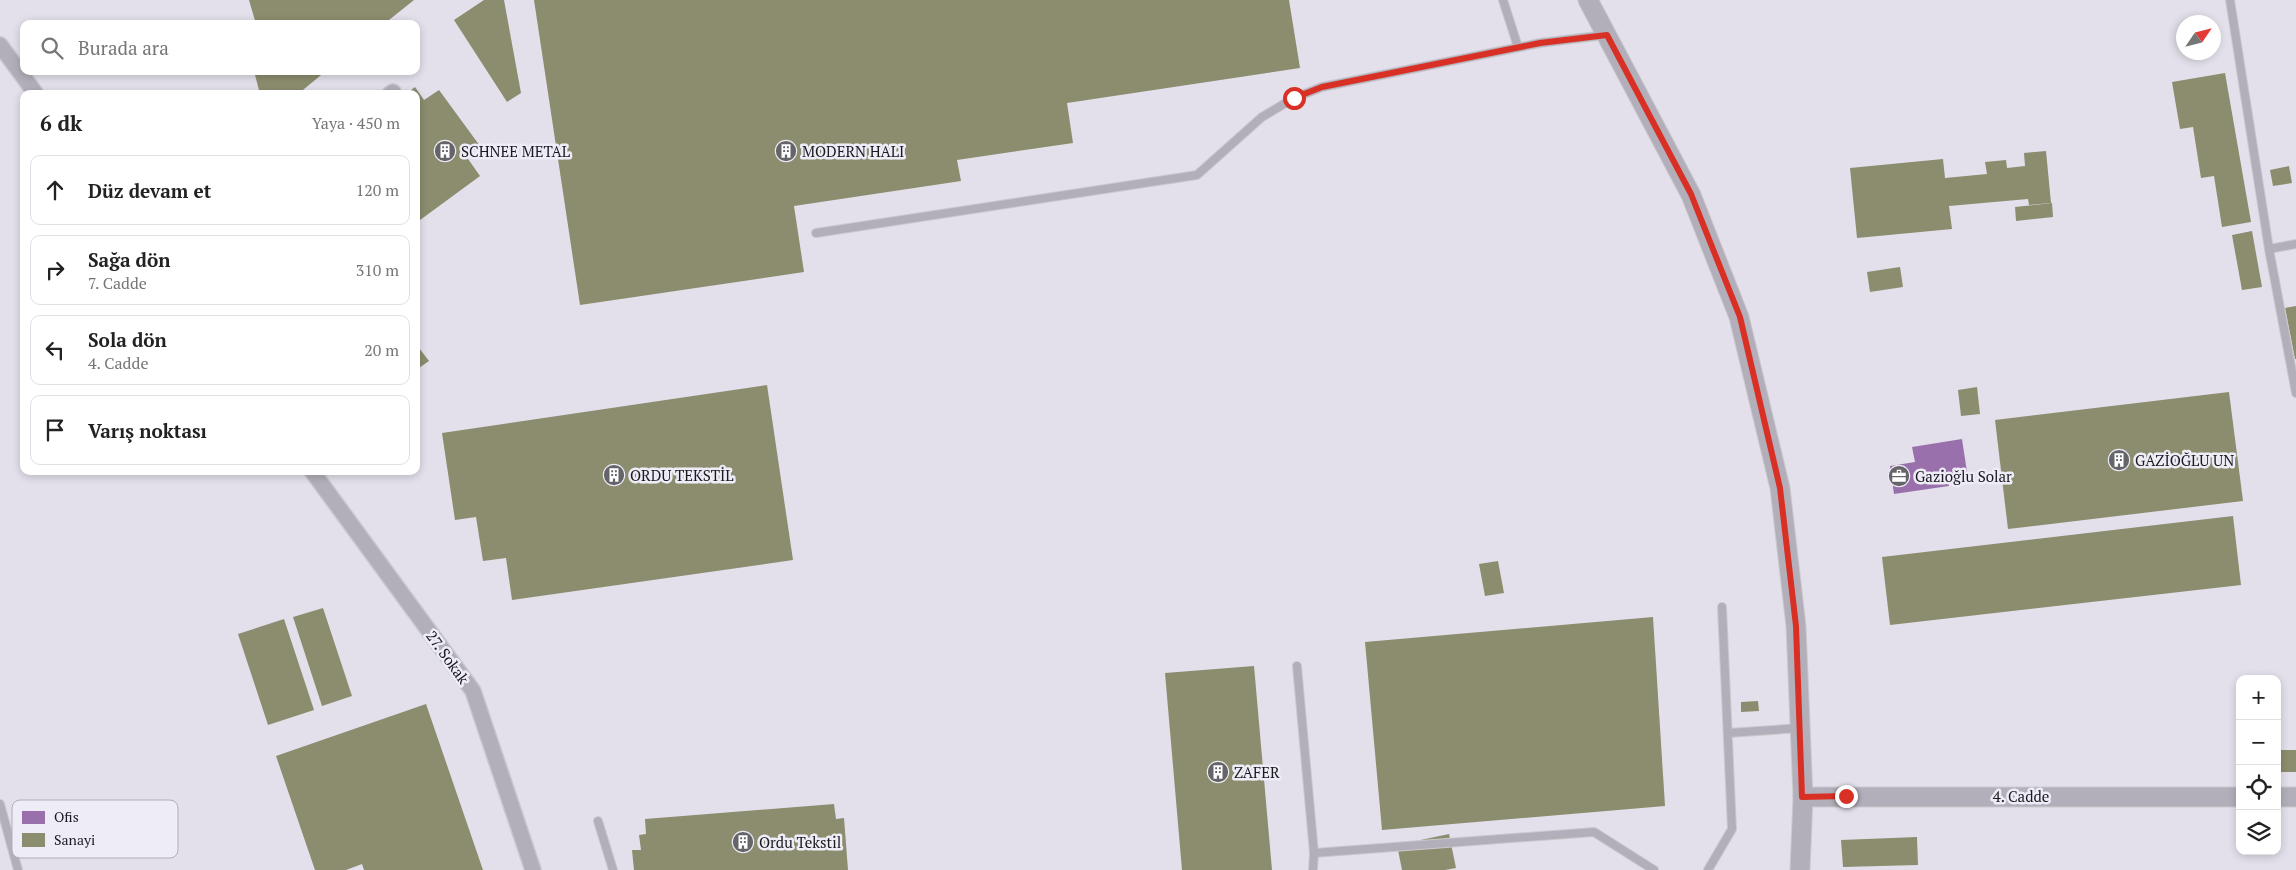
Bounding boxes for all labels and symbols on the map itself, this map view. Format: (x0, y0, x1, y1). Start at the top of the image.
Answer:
north arrow (2176, 15, 2221, 60)
route start (1283, 87, 1306, 110)
building icon: SCHNEE METAL (433, 139, 457, 163)
building icon: MODERN HALI (774, 139, 798, 163)
place label: SCHNEE METAL (461, 141, 570, 161)
place label: MODERN HALI (802, 141, 904, 161)
building icon: GAZİOĞLU UN (2107, 448, 2131, 472)
place label: GAZİOĞLU UN (2135, 450, 2234, 470)
building icon: ORDU TEKSTİL (602, 463, 626, 487)
office icon: Gazioğlu Solar (1887, 464, 1911, 488)
place label: ORDU TEKSTİL (630, 465, 734, 485)
place label: Gazioğlu Solar (1915, 466, 2012, 486)
street label: 27. Sokak (422, 626, 474, 688)
building icon: ZAFER (1206, 760, 1230, 784)
place label: ZAFER (1234, 762, 1280, 782)
route end (1835, 785, 1858, 808)
street label: 4. Cadde (1993, 786, 2049, 806)
legend (12, 800, 178, 858)
text: Ofis (54, 807, 79, 826)
text: Sanayi (54, 830, 95, 849)
building icon: Ordu Tekstil (731, 830, 755, 854)
place label: Ordu Tekstil (759, 832, 841, 852)

